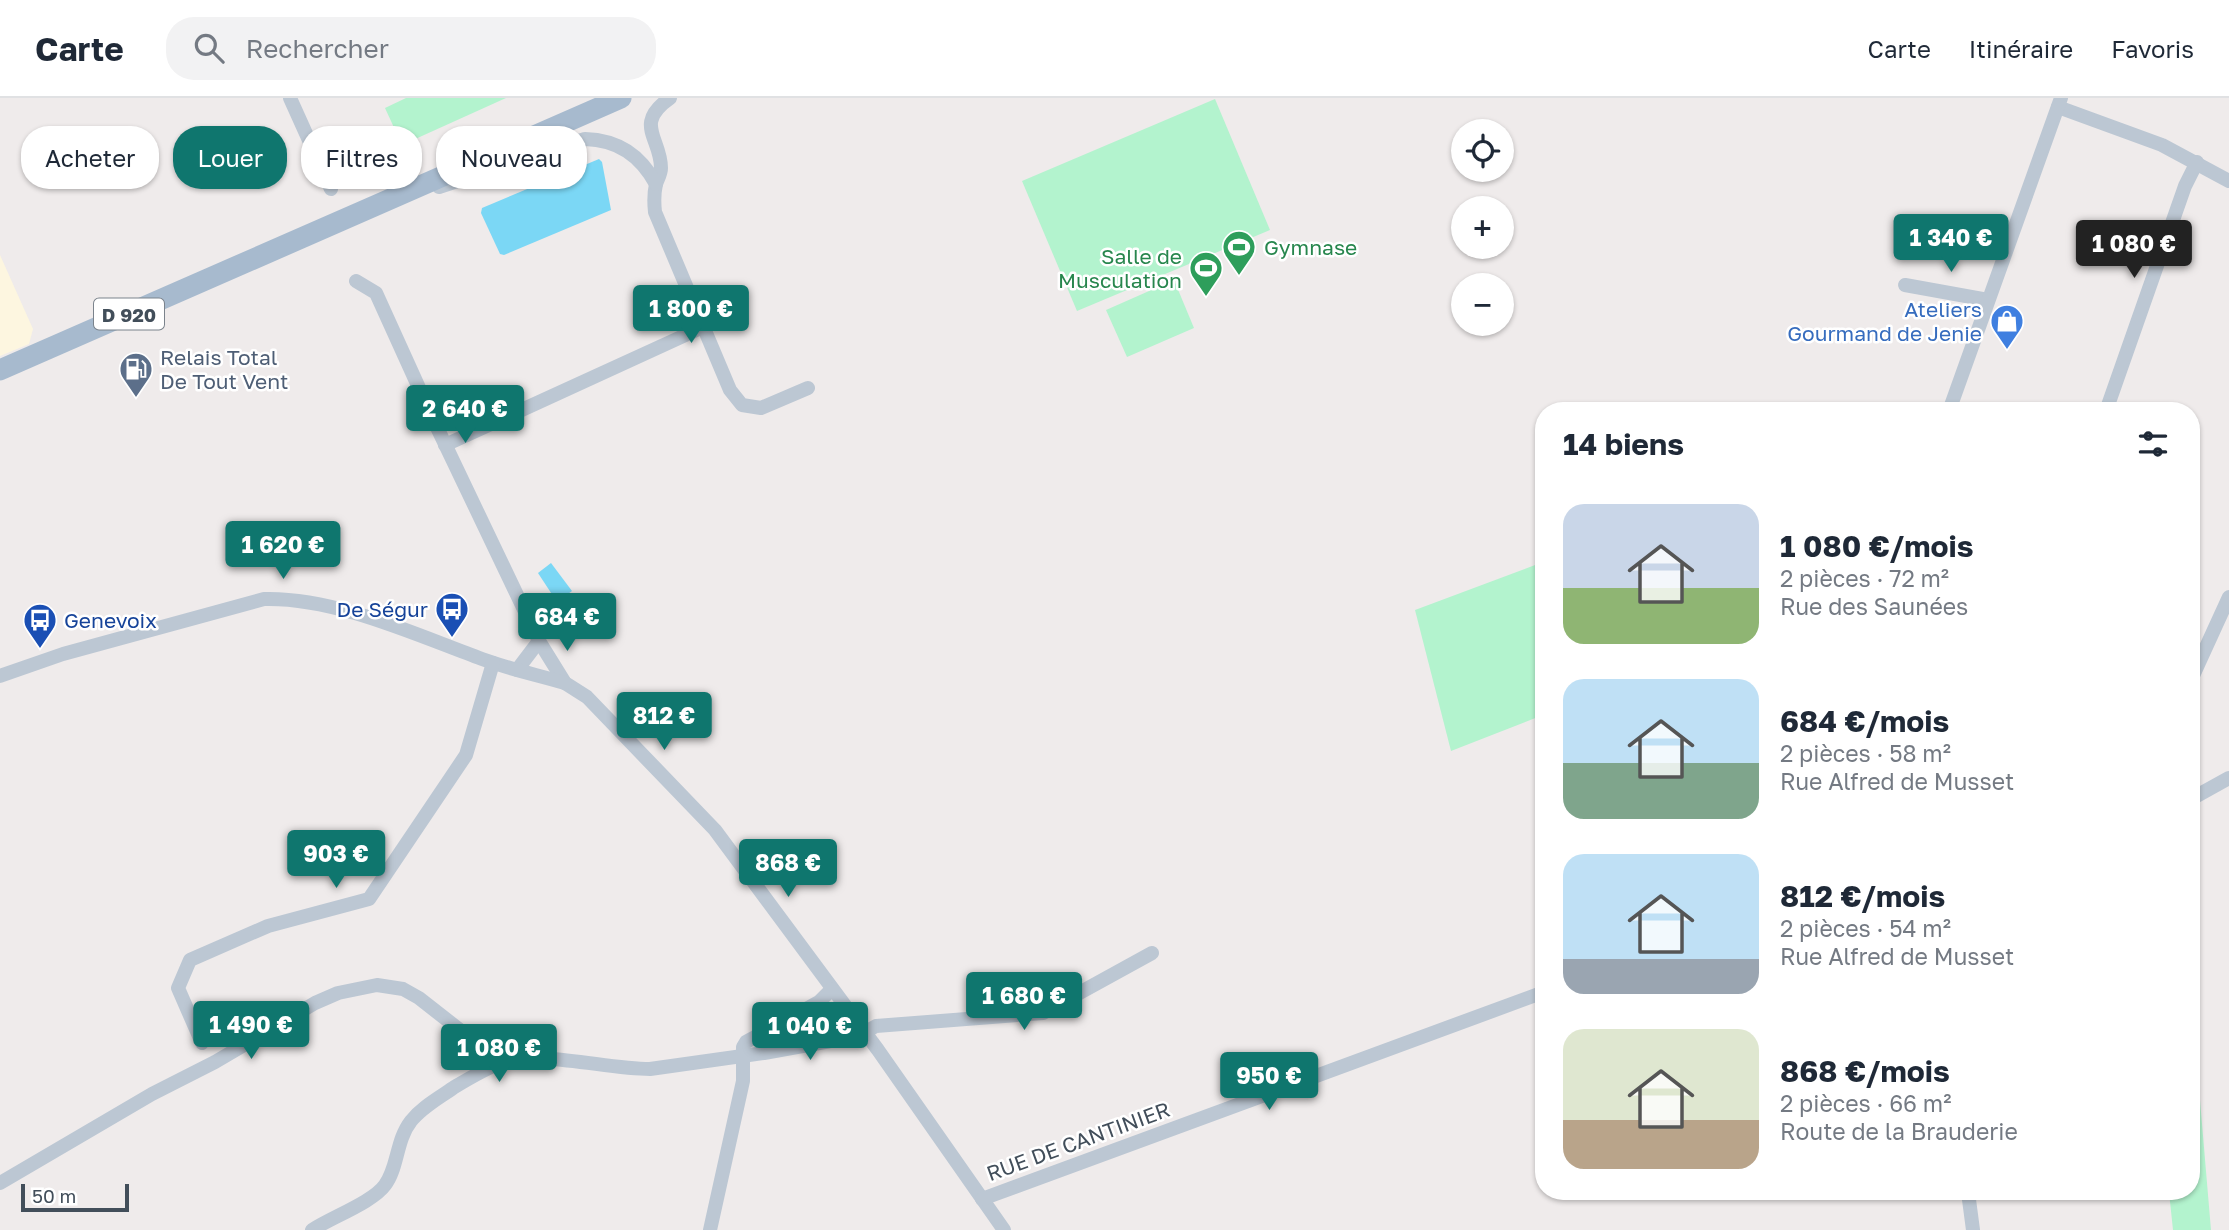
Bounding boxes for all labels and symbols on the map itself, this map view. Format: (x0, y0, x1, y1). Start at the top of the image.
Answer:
pin: 1 340 € (1886, 214, 2016, 274)
pin: 1 080 € (2069, 220, 2199, 280)
sports icon: Gymnase (1220, 228, 1258, 277)
place label: Gymnase (1264, 234, 1357, 260)
place label: Salle de Musculation (1058, 243, 1182, 293)
sports icon: Salle de Musculation (1187, 249, 1225, 298)
pin: 1 800 € (626, 286, 756, 345)
place label: Ateliers Gourmand de Jenie (1787, 296, 1982, 346)
road number: D 920 (94, 298, 164, 330)
shop icon: Ateliers Gourmand de Jenie (1988, 302, 2026, 351)
place label: Relais Total De Tout Vent (160, 344, 288, 394)
fuel station icon: Relais Total De Tout Vent (117, 350, 155, 399)
pin: 2 640 € (400, 386, 530, 445)
pin: 1 620 € (218, 522, 348, 581)
bus stop icon: De Ségur (433, 590, 471, 639)
pin: 684 € (518, 594, 616, 653)
place label: De Ségur (336, 596, 428, 622)
bus stop icon: Genevoix (21, 601, 59, 650)
place label: Genevoix (64, 607, 157, 633)
pin: 812 € (615, 692, 713, 752)
pin: 903 € (287, 830, 385, 890)
pin: 868 € (739, 840, 837, 899)
pin: 1 680 € (959, 972, 1089, 1032)
pin: 1 490 € (186, 1002, 316, 1061)
pin: 1 040 € (745, 1002, 875, 1062)
pin: 1 080 € (434, 1024, 564, 1084)
pin: 950 € (1220, 1052, 1318, 1112)
street label: RUE DE CANTINIER (983, 1096, 1173, 1186)
scale bar (21, 1181, 130, 1213)

